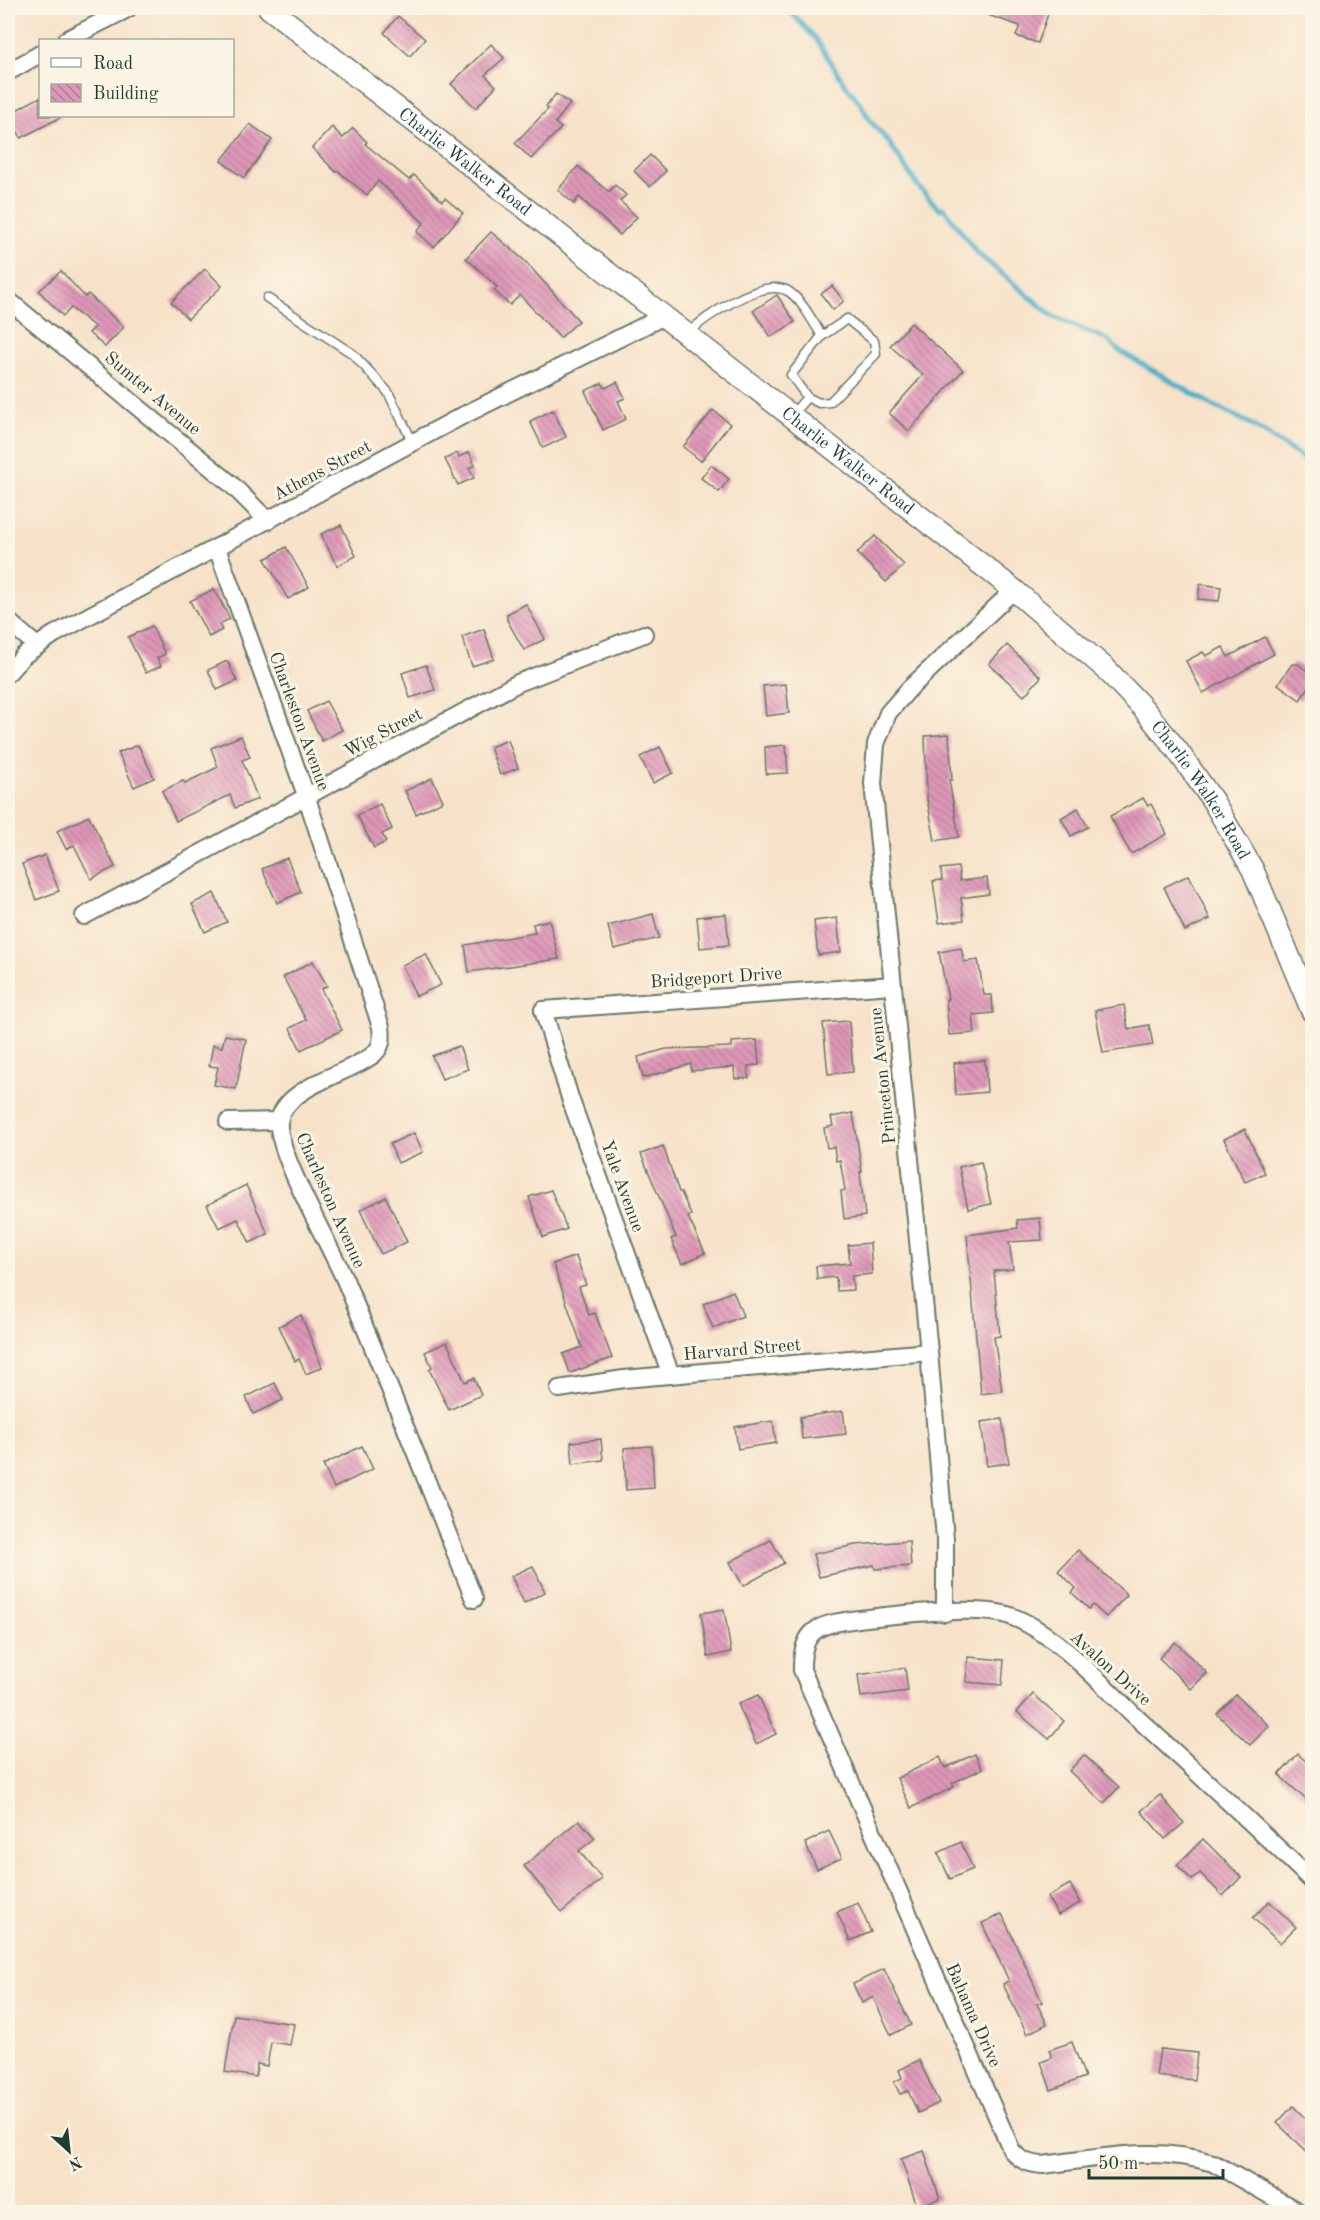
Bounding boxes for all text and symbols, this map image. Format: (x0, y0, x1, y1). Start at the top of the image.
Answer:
legend (39, 39, 234, 117)
text: Road (93, 55, 133, 73)
text: Building (93, 85, 159, 103)
street label: Charlie Walker Road (395, 105, 534, 219)
street label: Sumter Avenue (101, 349, 204, 439)
street label: Charlie Walker Road (778, 404, 917, 519)
street label: Athens Street (270, 437, 375, 504)
street label: Charleston Avenue (266, 650, 333, 793)
street label: Wig Street (341, 705, 426, 761)
street label: Charlie Walker Road (1147, 718, 1253, 863)
street label: Bridgeport Drive (649, 964, 783, 992)
street label: Princeton Avenue (867, 1007, 899, 1145)
street label: Charleston Avenue (292, 1130, 368, 1271)
street label: Yale Avenue (597, 1138, 647, 1235)
street label: Harvard Street (683, 1336, 802, 1364)
street label: Avalon Drive (1066, 1628, 1154, 1710)
street label: Bahama Drive (942, 1961, 1004, 2070)
north arrow (39, 2121, 99, 2181)
scale bar (1089, 2142, 1222, 2180)
text: N (65, 2153, 84, 2173)
text: 50 m (1098, 2155, 1138, 2173)

